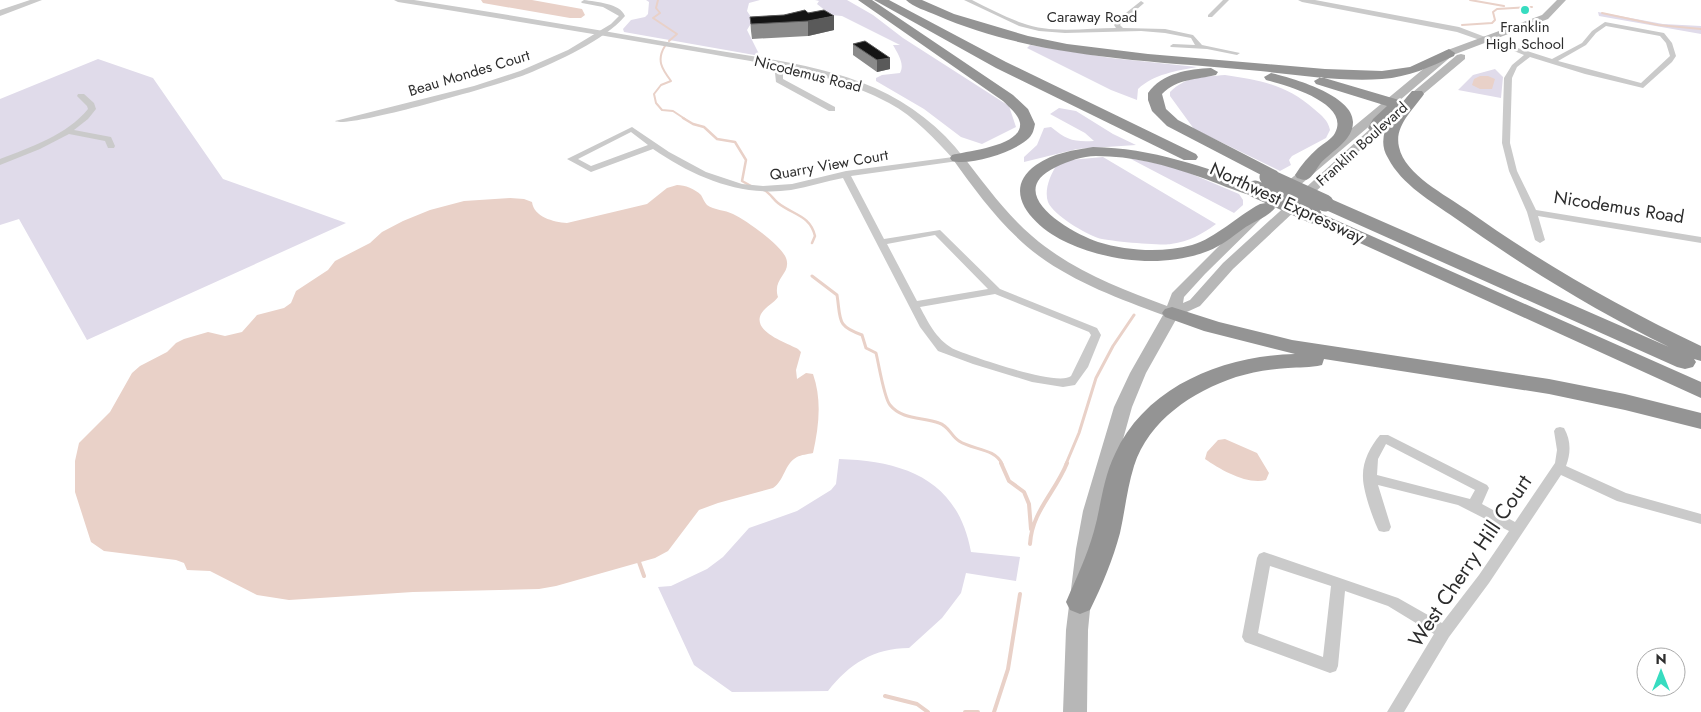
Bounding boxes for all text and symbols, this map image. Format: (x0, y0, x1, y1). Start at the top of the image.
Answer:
marker: Franklin High School (1519, 4, 1531, 16)
street label: Caraway Road (1047, 6, 1137, 28)
place label: Franklin High School (1486, 16, 1564, 55)
street label: Beau Mondes Court (406, 44, 533, 102)
street label: Nicodemus Road (752, 50, 864, 98)
street label: Franklin Boulevard (1311, 97, 1413, 191)
street label: Quarry View Court (768, 144, 890, 186)
street label: Northwest Expressway (1205, 156, 1369, 250)
street label: Nicodemus Road (1552, 184, 1686, 230)
street label: West Cherry Hill Court (1401, 469, 1539, 653)
north arrow (1636, 647, 1686, 697)
text: N (1655, 649, 1667, 669)

